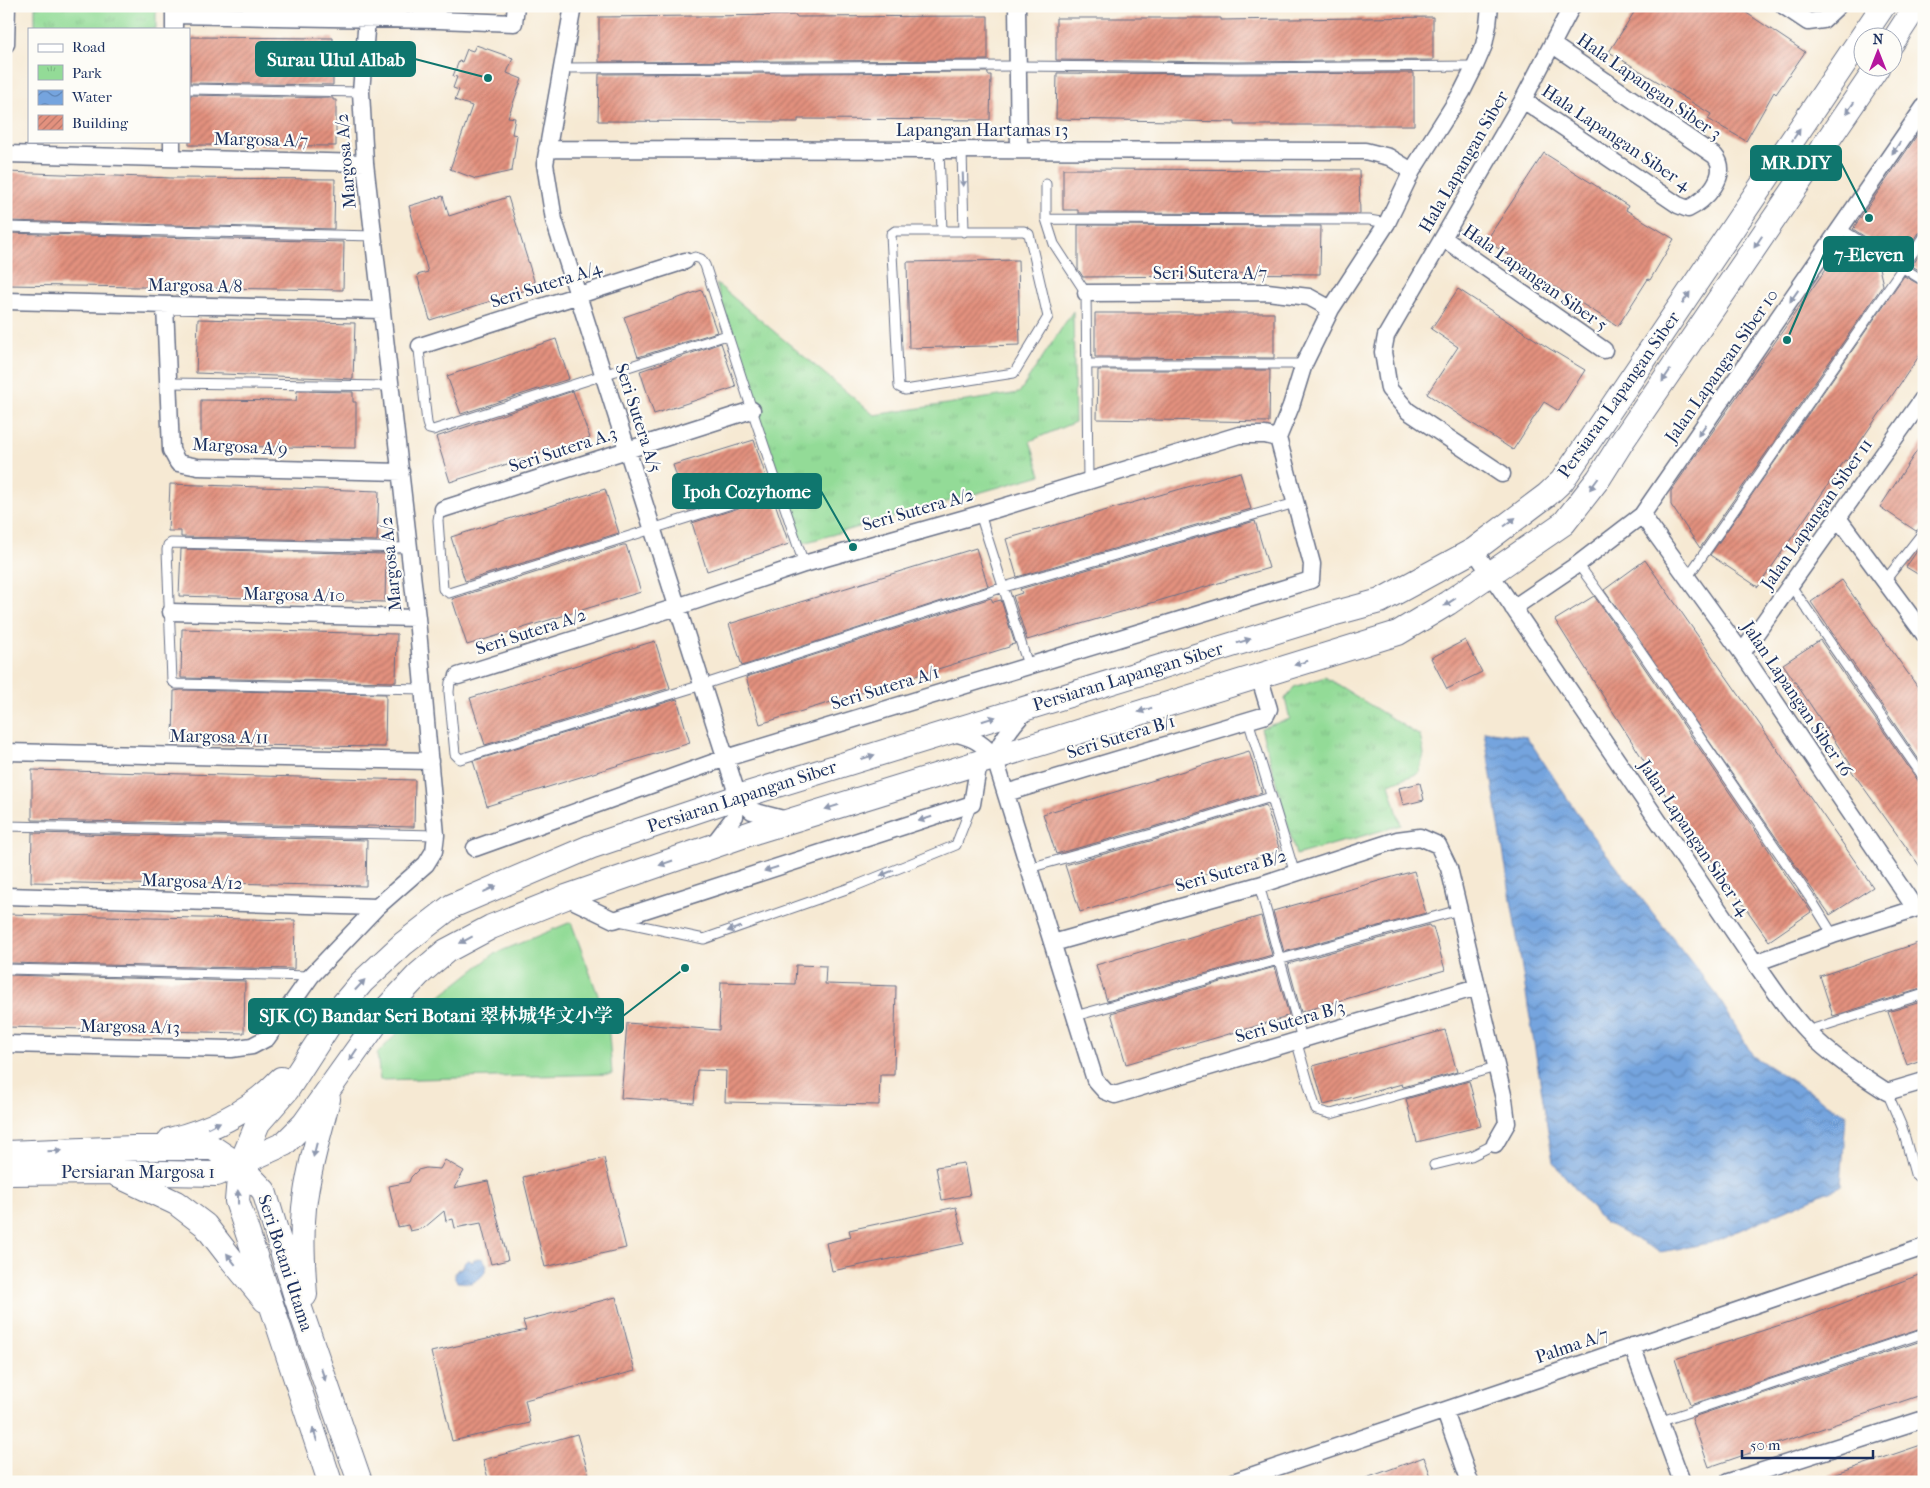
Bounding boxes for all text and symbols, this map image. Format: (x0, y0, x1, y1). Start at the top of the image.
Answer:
legend (28, 28, 190, 142)
north arrow (1852, 28, 1902, 78)
street label: Hala Lapangan Siber 3 (1573, 29, 1725, 145)
text: N (1873, 31, 1884, 48)
text: Road (72, 38, 106, 56)
callout: Surau Ulul Albab (256, 42, 415, 76)
text: Surau Ulul Albab (267, 49, 405, 71)
text: Park (72, 64, 102, 82)
street label: Hala Lapangan Siber 4 (1538, 80, 1695, 196)
street label: Hala Lapangan Siber (1415, 87, 1513, 237)
text: Water (71, 88, 112, 106)
one-way arrow (1845, 102, 1855, 115)
street label: Margosa A/2 (331, 113, 361, 209)
text: Building (72, 114, 129, 132)
street label: Lapangan Hartamas 13 (896, 120, 1068, 141)
one-way arrow (1791, 128, 1801, 141)
street label: Margosa A/7 (213, 129, 309, 151)
one-way arrow (1891, 141, 1901, 154)
callout: MR.DIY (1751, 146, 1841, 180)
text: MR.DIY (1760, 152, 1832, 174)
one-way arrow (959, 173, 967, 189)
street label: Hala Lapangan Siber 5 (1459, 220, 1612, 336)
one-way arrow (1753, 235, 1763, 249)
callout: 7-Eleven (1824, 237, 1913, 271)
text: 7-Eleven (1833, 244, 1905, 266)
street label: Seri Sutera A/4 (488, 257, 605, 313)
street label: Seri Sutera A/7 (1153, 263, 1267, 284)
street label: Margosa A/8 (147, 275, 243, 297)
street label: Jalan Lapangan Siber 10 (1660, 285, 1783, 449)
one-way arrow (1789, 289, 1799, 303)
one-way arrow (1681, 292, 1691, 305)
street label: Persiaran Lapangan Siber (1554, 308, 1685, 482)
street label: Seri Sutera A/5 (610, 361, 666, 475)
one-way arrow (1661, 369, 1671, 383)
street label: Seri Sutera A.3 (506, 423, 620, 477)
one-way arrow (1697, 423, 1707, 436)
street label: Margosa A/9 (192, 434, 288, 460)
street label: Jalan Lapangan Siber 11 (1756, 434, 1877, 595)
callout: Ipoh Cozyhome (673, 474, 821, 508)
one-way arrow (1589, 477, 1600, 490)
text: Ipoh Cozyhome (683, 481, 812, 503)
street label: Seri Sutera A/2 (860, 484, 976, 536)
street label: Margosa A/2 (376, 516, 406, 612)
one-way arrow (1503, 517, 1516, 528)
street label: Margosa A/10 (243, 584, 345, 606)
one-way arrow (1443, 597, 1456, 606)
street label: Seri Sutera A/2 (473, 604, 589, 660)
street label: Jalan Lapangan Siber 16 (1736, 616, 1857, 781)
one-way arrow (1237, 637, 1252, 645)
street label: Persiaran Lapangan Siber (1030, 638, 1226, 716)
one-way arrow (1293, 660, 1308, 667)
street label: Seri Sutera A/1 (828, 662, 942, 714)
one-way arrow (1138, 707, 1153, 715)
street label: Seri Sutera B/1 (1064, 711, 1178, 763)
one-way arrow (982, 715, 997, 723)
street label: Margosa A/11 (169, 726, 269, 748)
one-way arrow (861, 752, 876, 760)
street label: Jalan Lapangan Siber 14 (1633, 754, 1754, 920)
street label: Persiaran Lapangan Siber (645, 756, 840, 838)
one-way arrow (824, 804, 839, 812)
one-way arrow (918, 816, 933, 823)
street label: Seri Sutera B/2 (1173, 845, 1289, 897)
one-way arrow (658, 859, 673, 867)
one-way arrow (763, 866, 778, 873)
street label: Margosa A/12 (141, 870, 243, 894)
one-way arrow (880, 870, 894, 878)
one-way arrow (483, 884, 497, 892)
one-way arrow (726, 925, 741, 933)
one-way arrow (459, 936, 473, 944)
one-way arrow (354, 979, 366, 991)
street label: Seri Sutera B/3 (1233, 996, 1347, 1048)
callout: SJK (C) Bandar Seri Botani 翠林城华文小学 (249, 999, 623, 1033)
text: SJK (C) Bandar Seri Botani 翠林城华文小学 (259, 1005, 613, 1027)
street label: Margosa A/13 (80, 1016, 180, 1038)
one-way arrow (348, 1048, 358, 1061)
one-way arrow (207, 1121, 221, 1129)
one-way arrow (311, 1142, 319, 1157)
one-way arrow (47, 1147, 63, 1155)
street label: Persiaran Margosa 1 (61, 1162, 215, 1183)
one-way arrow (234, 1188, 242, 1204)
street label: Seri Botani Utama (253, 1192, 317, 1334)
one-way arrow (225, 1253, 236, 1266)
street label: Palma A/7 (1533, 1324, 1612, 1368)
one-way arrow (319, 1367, 327, 1382)
one-way arrow (310, 1428, 318, 1443)
scale bar (1742, 1428, 1874, 1460)
text: 50 m (1750, 1436, 1781, 1454)

